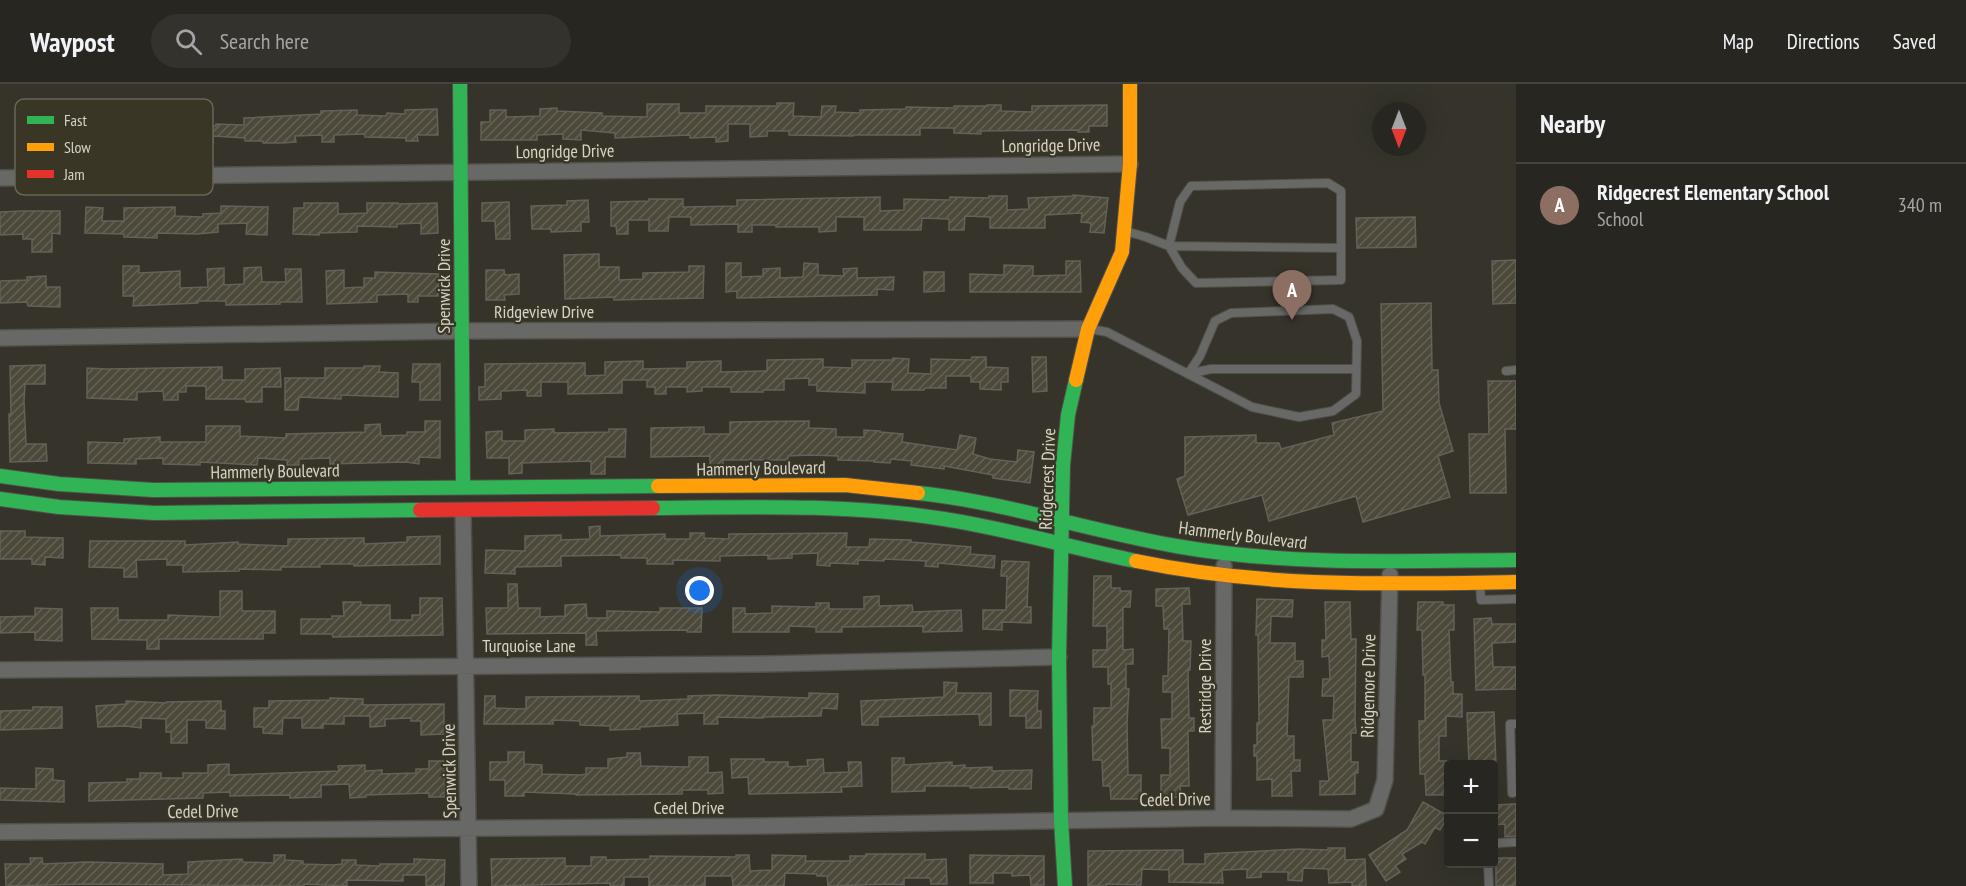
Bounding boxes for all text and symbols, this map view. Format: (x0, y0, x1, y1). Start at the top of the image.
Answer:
search box (151, 14, 571, 68)
text: Waypost (30, 23, 115, 60)
icon: search (172, 25, 205, 58)
text: Search here (220, 27, 309, 55)
text: Map (1723, 28, 1754, 55)
text: Directions (1787, 28, 1860, 55)
text: Saved (1893, 28, 1936, 55)
legend (15, 99, 213, 195)
north arrow (1372, 102, 1426, 156)
text: Nearby (1540, 107, 1605, 140)
text: Fast (64, 110, 87, 130)
street label: Longridge Drive (1002, 133, 1100, 157)
text: Slow (64, 137, 91, 157)
street label: Longridge Drive (516, 139, 614, 163)
text: Jam (63, 164, 85, 184)
text: Ridgecrest Elementary School (1597, 178, 1829, 206)
text: A (1554, 192, 1565, 218)
text: 340 m (1898, 192, 1942, 218)
text: School (1597, 206, 1643, 232)
street label: Spenwick Drive (432, 239, 455, 333)
pin: A (1272, 270, 1312, 320)
street label: Ridgeview Drive (494, 300, 594, 323)
street label: Ridgecrest Drive (1034, 428, 1060, 530)
street label: Hammerly Boulevard (696, 455, 826, 481)
street label: Hammerly Boulevard (210, 458, 340, 484)
street label: Hammerly Boulevard (1177, 516, 1309, 554)
your location (685, 576, 714, 605)
street label: Turquoise Lane (482, 634, 576, 657)
street label: Ridgemore Drive (1356, 634, 1380, 738)
street label: Restridge Drive (1193, 639, 1216, 733)
street label: Spenwick Drive (437, 723, 461, 819)
map controls (1444, 760, 1498, 868)
button: + (1444, 760, 1498, 814)
street label: Cedel Drive (1139, 787, 1211, 811)
street label: Cedel Drive (653, 796, 725, 819)
street label: Cedel Drive (167, 799, 239, 823)
button: − (1444, 814, 1498, 868)

